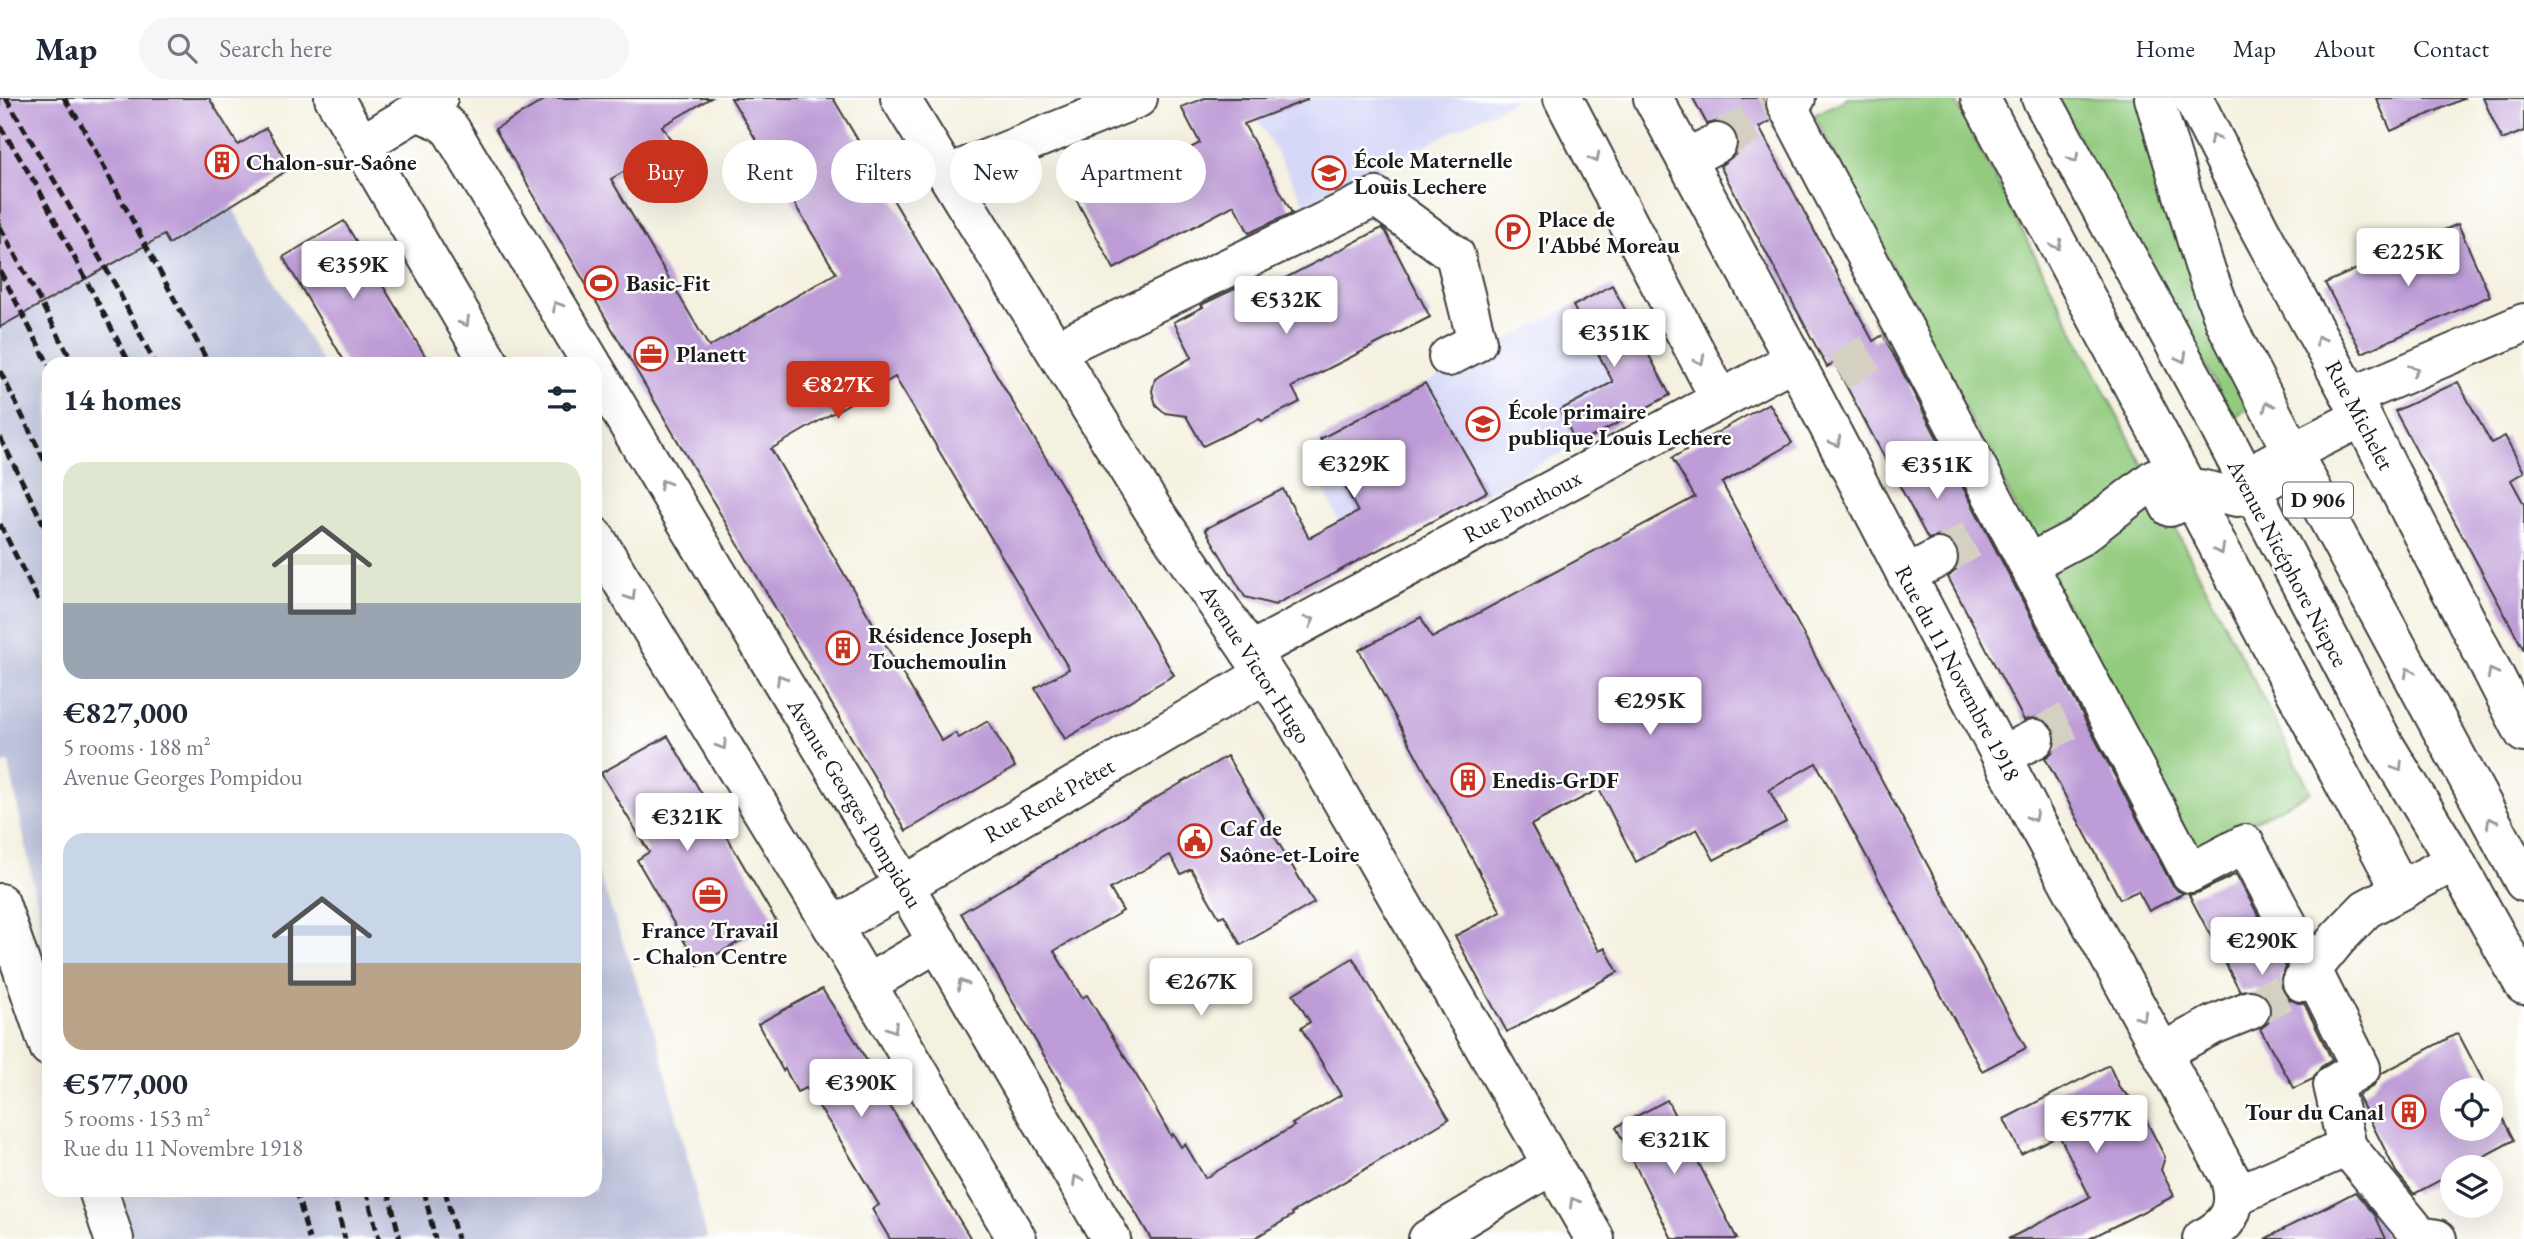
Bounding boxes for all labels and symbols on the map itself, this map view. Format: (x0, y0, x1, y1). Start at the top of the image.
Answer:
one-way arrow (2208, 134, 2222, 146)
building icon: Chalon-sur-Saône (203, 143, 241, 181)
place label: École Maternelle Louis Lechere (1354, 145, 1513, 201)
place label: Chalon-sur-Saône (246, 147, 417, 177)
one-way arrow (1586, 151, 1600, 164)
one-way arrow (2066, 151, 2079, 163)
school or university icon: École Maternelle Louis Lechere (1310, 154, 1348, 192)
place label: Place de l'Abbé Moreau (1538, 204, 1680, 260)
parking icon: Place de l'Abbé Moreau (1494, 213, 1532, 251)
pin: €225K (2359, 228, 2457, 288)
one-way arrow (2048, 238, 2062, 250)
pin: €359K (304, 242, 402, 301)
sports icon: Basic-Fit (582, 264, 620, 302)
place label: Basic-Fit (626, 268, 711, 298)
pin: €532K (1237, 276, 1335, 336)
one-way arrow (552, 300, 565, 313)
pin: €351K (1565, 310, 1663, 369)
one-way arrow (456, 314, 469, 327)
office icon: Planett (632, 335, 670, 373)
one-way arrow (2315, 335, 2328, 347)
place label: Planett (676, 339, 747, 369)
one-way arrow (2174, 351, 2187, 363)
one-way arrow (1691, 353, 1705, 365)
street label: Rue Michelet (2319, 355, 2402, 476)
pin: €827K (789, 362, 887, 421)
one-way arrow (2407, 364, 2419, 378)
place label: École primaire publique Louis Lechere (1508, 396, 1732, 452)
one-way arrow (2263, 401, 2277, 413)
school or university icon: École primaire publique Louis Lechere (1464, 405, 1502, 443)
one-way arrow (1828, 435, 1842, 447)
pin: €329K (1305, 440, 1403, 500)
pin: €351K (1888, 442, 1986, 501)
street label: Avenue Nicéphore Niepce (2220, 453, 2355, 672)
street label: Rue Ponthoux (1458, 462, 1586, 550)
one-way arrow (659, 478, 672, 491)
road number: D 906 (2283, 482, 2353, 518)
one-way arrow (2212, 542, 2225, 555)
street label: Rue du 11 Novembre 1918 (1888, 560, 2028, 786)
street label: Avenue Victor Hugo (1193, 578, 1319, 749)
one-way arrow (622, 588, 635, 601)
one-way arrow (1303, 615, 1316, 629)
place label: Résidence Joseph Touchemoulin (868, 620, 1032, 676)
building icon: Résidence Joseph Touchemoulin (824, 629, 862, 667)
one-way arrow (2404, 666, 2418, 679)
one-way arrow (2487, 667, 2500, 680)
one-way arrow (776, 673, 789, 686)
pin: €295K (1601, 678, 1699, 737)
street label: Avenue Georges Pompidou (780, 692, 930, 913)
one-way arrow (713, 737, 726, 750)
street label: Rue René Prêtet (978, 750, 1120, 849)
one-way arrow (2389, 760, 2402, 773)
building icon: Enedis-GrDF (1449, 761, 1487, 799)
place label: Enedis-GrDF (1492, 765, 1619, 795)
pin: €321K (638, 794, 736, 853)
one-way arrow (2025, 810, 2038, 822)
place label: Caf de Saône-et-Loire (1220, 813, 1360, 869)
one-way arrow (2486, 817, 2499, 829)
public building icon: Caf de Saône-et-Loire (1176, 822, 1214, 860)
office icon: France Travail - Chalon Centre (691, 876, 729, 914)
place label: France Travail - Chalon Centre (633, 915, 787, 971)
pin: €290K (2213, 918, 2311, 977)
pin: €267K (1152, 958, 1250, 1018)
one-way arrow (957, 978, 970, 991)
one-way arrow (2134, 1009, 2147, 1022)
one-way arrow (884, 1020, 897, 1033)
pin: €390K (812, 1060, 910, 1119)
building icon: Tour du Canal (2390, 1093, 2428, 1131)
pin: €577K (2047, 1096, 2145, 1155)
place label: Tour du Canal (2245, 1097, 2384, 1127)
pin: €321K (1625, 1116, 1723, 1176)
one-way arrow (1072, 1175, 1085, 1188)
one-way arrow (1569, 1196, 1582, 1209)

